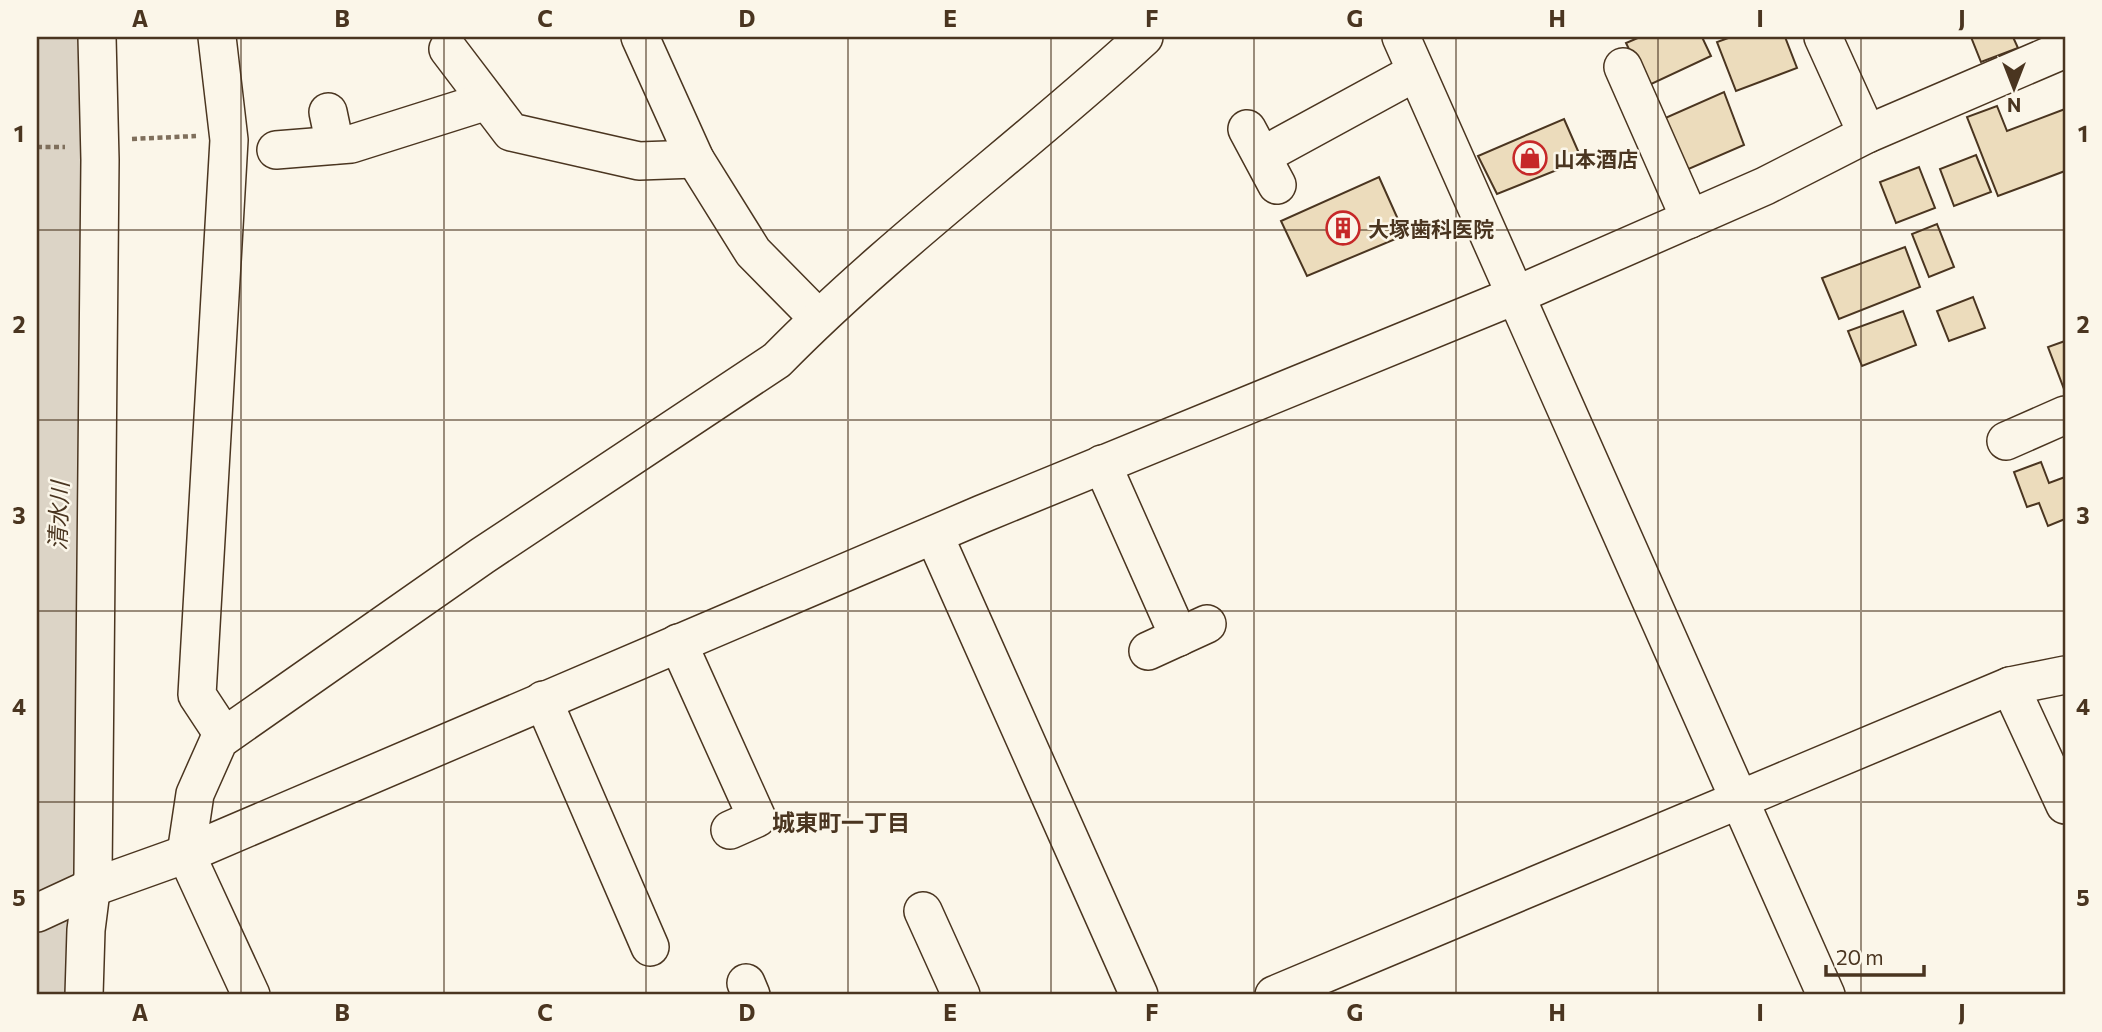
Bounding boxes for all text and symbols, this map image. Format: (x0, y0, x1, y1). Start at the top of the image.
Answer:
text: A (132, 4, 149, 32)
text: B (334, 4, 350, 32)
text: C (537, 4, 553, 32)
text: D (739, 4, 756, 32)
text: E (943, 4, 957, 32)
text: F (1145, 4, 1159, 32)
text: G (1347, 4, 1363, 32)
text: H (1548, 4, 1566, 32)
text: I (1756, 4, 1764, 32)
text: J (1958, 4, 1966, 32)
north arrow (1980, 52, 2050, 122)
text: N (2007, 94, 2021, 117)
text: 1 (14, 119, 24, 147)
text: 1 (2078, 119, 2088, 147)
shop icon: 山本酒店 (1511, 139, 1549, 177)
place label: 山本酒店 (1554, 146, 1638, 171)
building icon: 大塚歯科医院 (1324, 209, 1362, 247)
place label: 大塚歯科医院 (1368, 216, 1494, 241)
text: 2 (12, 310, 26, 338)
text: 2 (2076, 310, 2090, 338)
water label: 清水川 (43, 478, 73, 551)
text: 3 (12, 501, 26, 529)
text: 3 (2076, 501, 2090, 529)
text: 4 (12, 692, 26, 720)
text: 4 (2076, 692, 2090, 720)
district label: 城東町一丁目 (772, 808, 910, 836)
text: 5 (12, 883, 26, 911)
text: 5 (2076, 883, 2090, 911)
scale bar (1826, 934, 1924, 978)
text: 20 m (1836, 944, 1884, 969)
text: A (132, 998, 149, 1026)
text: B (334, 998, 350, 1026)
text: C (537, 998, 553, 1026)
text: D (739, 998, 756, 1026)
text: E (943, 998, 957, 1026)
text: F (1145, 998, 1159, 1026)
text: G (1347, 998, 1363, 1026)
text: H (1548, 998, 1566, 1026)
text: I (1756, 998, 1764, 1026)
text: J (1958, 998, 1966, 1026)

